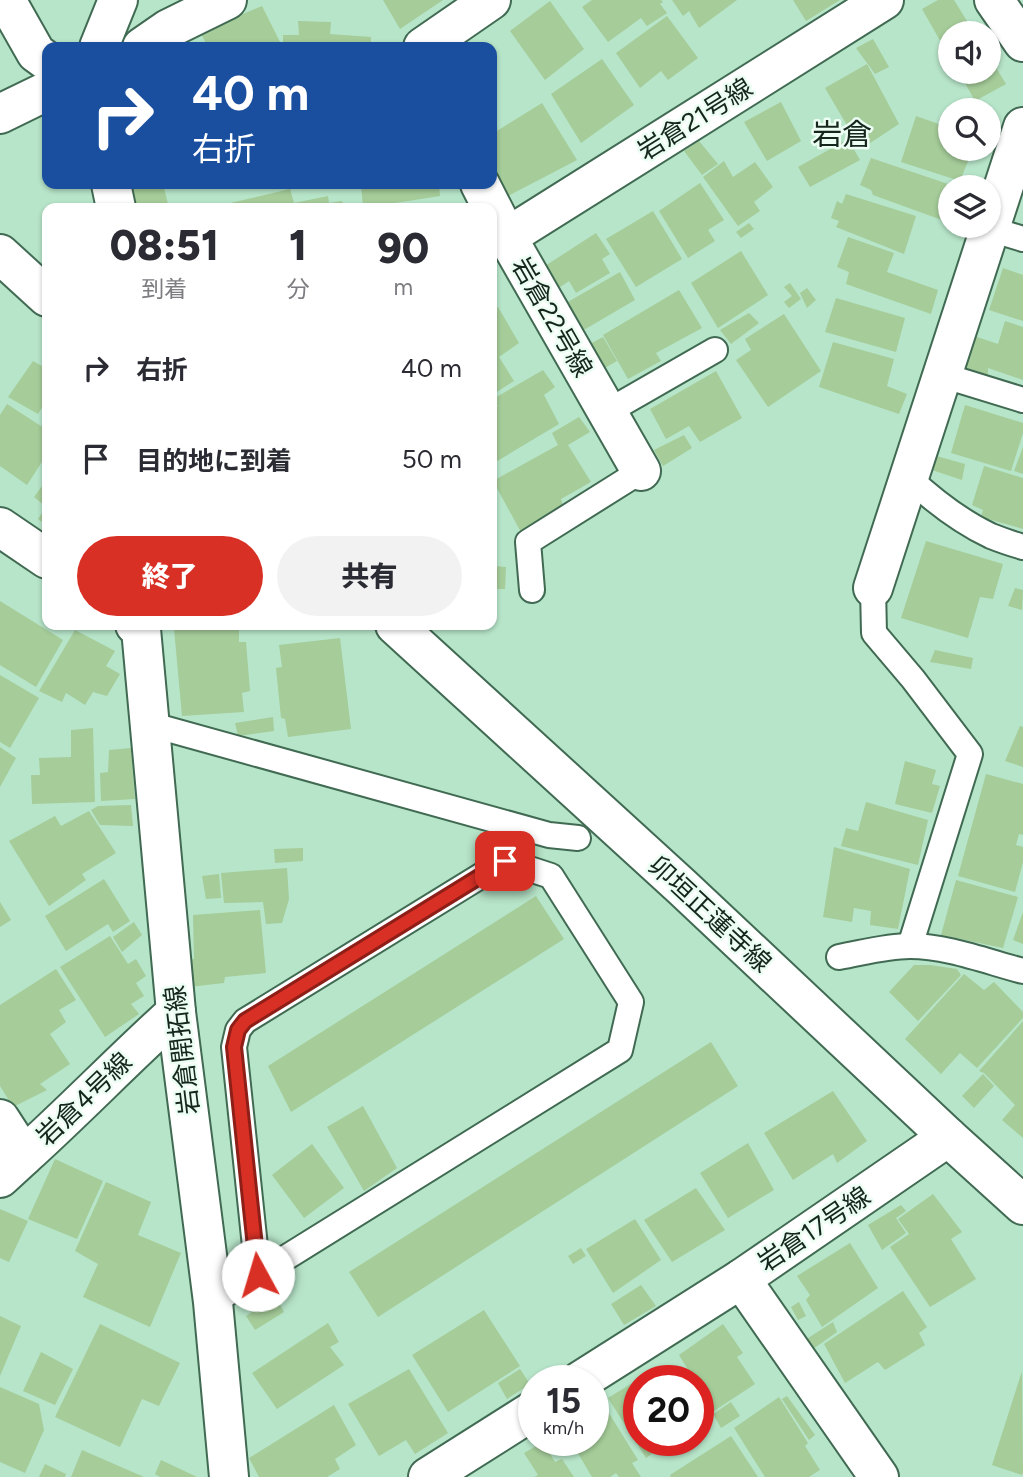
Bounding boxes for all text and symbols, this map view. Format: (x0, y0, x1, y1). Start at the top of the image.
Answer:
map controls (938, 21, 1001, 238)
button: sound (938, 21, 1001, 84)
text: 40 m (192, 63, 309, 122)
icon: right (77, 70, 168, 161)
street label: 岩倉21号線 (632, 71, 758, 167)
button: search (938, 98, 1001, 161)
district label: 岩倉 (812, 116, 872, 153)
text: 右折 (192, 130, 256, 168)
button: layers (938, 175, 1001, 238)
text: 08:51 (110, 220, 219, 271)
text: 1 (289, 220, 307, 271)
text: 90 (377, 223, 429, 274)
street label: 岩倉22号線 (505, 251, 599, 383)
text: m (393, 273, 413, 301)
text: 到着 (141, 275, 187, 303)
text: 分 (287, 275, 310, 303)
icon: right (77, 349, 115, 387)
text: 40 m (401, 352, 462, 384)
text: 右折 (136, 354, 188, 386)
icon: arrive (77, 440, 115, 478)
text: 50 m (402, 443, 462, 475)
text: 目的地に到着 (136, 445, 292, 477)
button: 終了 (77, 536, 263, 616)
button: 共有 (277, 536, 462, 616)
pin (475, 831, 535, 891)
icon: arrive (486, 842, 524, 880)
street label: 卯垣正蓮寺線 (642, 849, 778, 979)
street label: 岩倉開拓線 (158, 984, 206, 1116)
street label: 岩倉4号線 (30, 1046, 138, 1152)
street label: 岩倉17号線 (752, 1180, 876, 1278)
position arrow (221, 1238, 295, 1312)
speed limit sign: 20 (623, 1365, 714, 1456)
text: 15 (546, 1380, 581, 1422)
text: km/h (543, 1417, 584, 1439)

